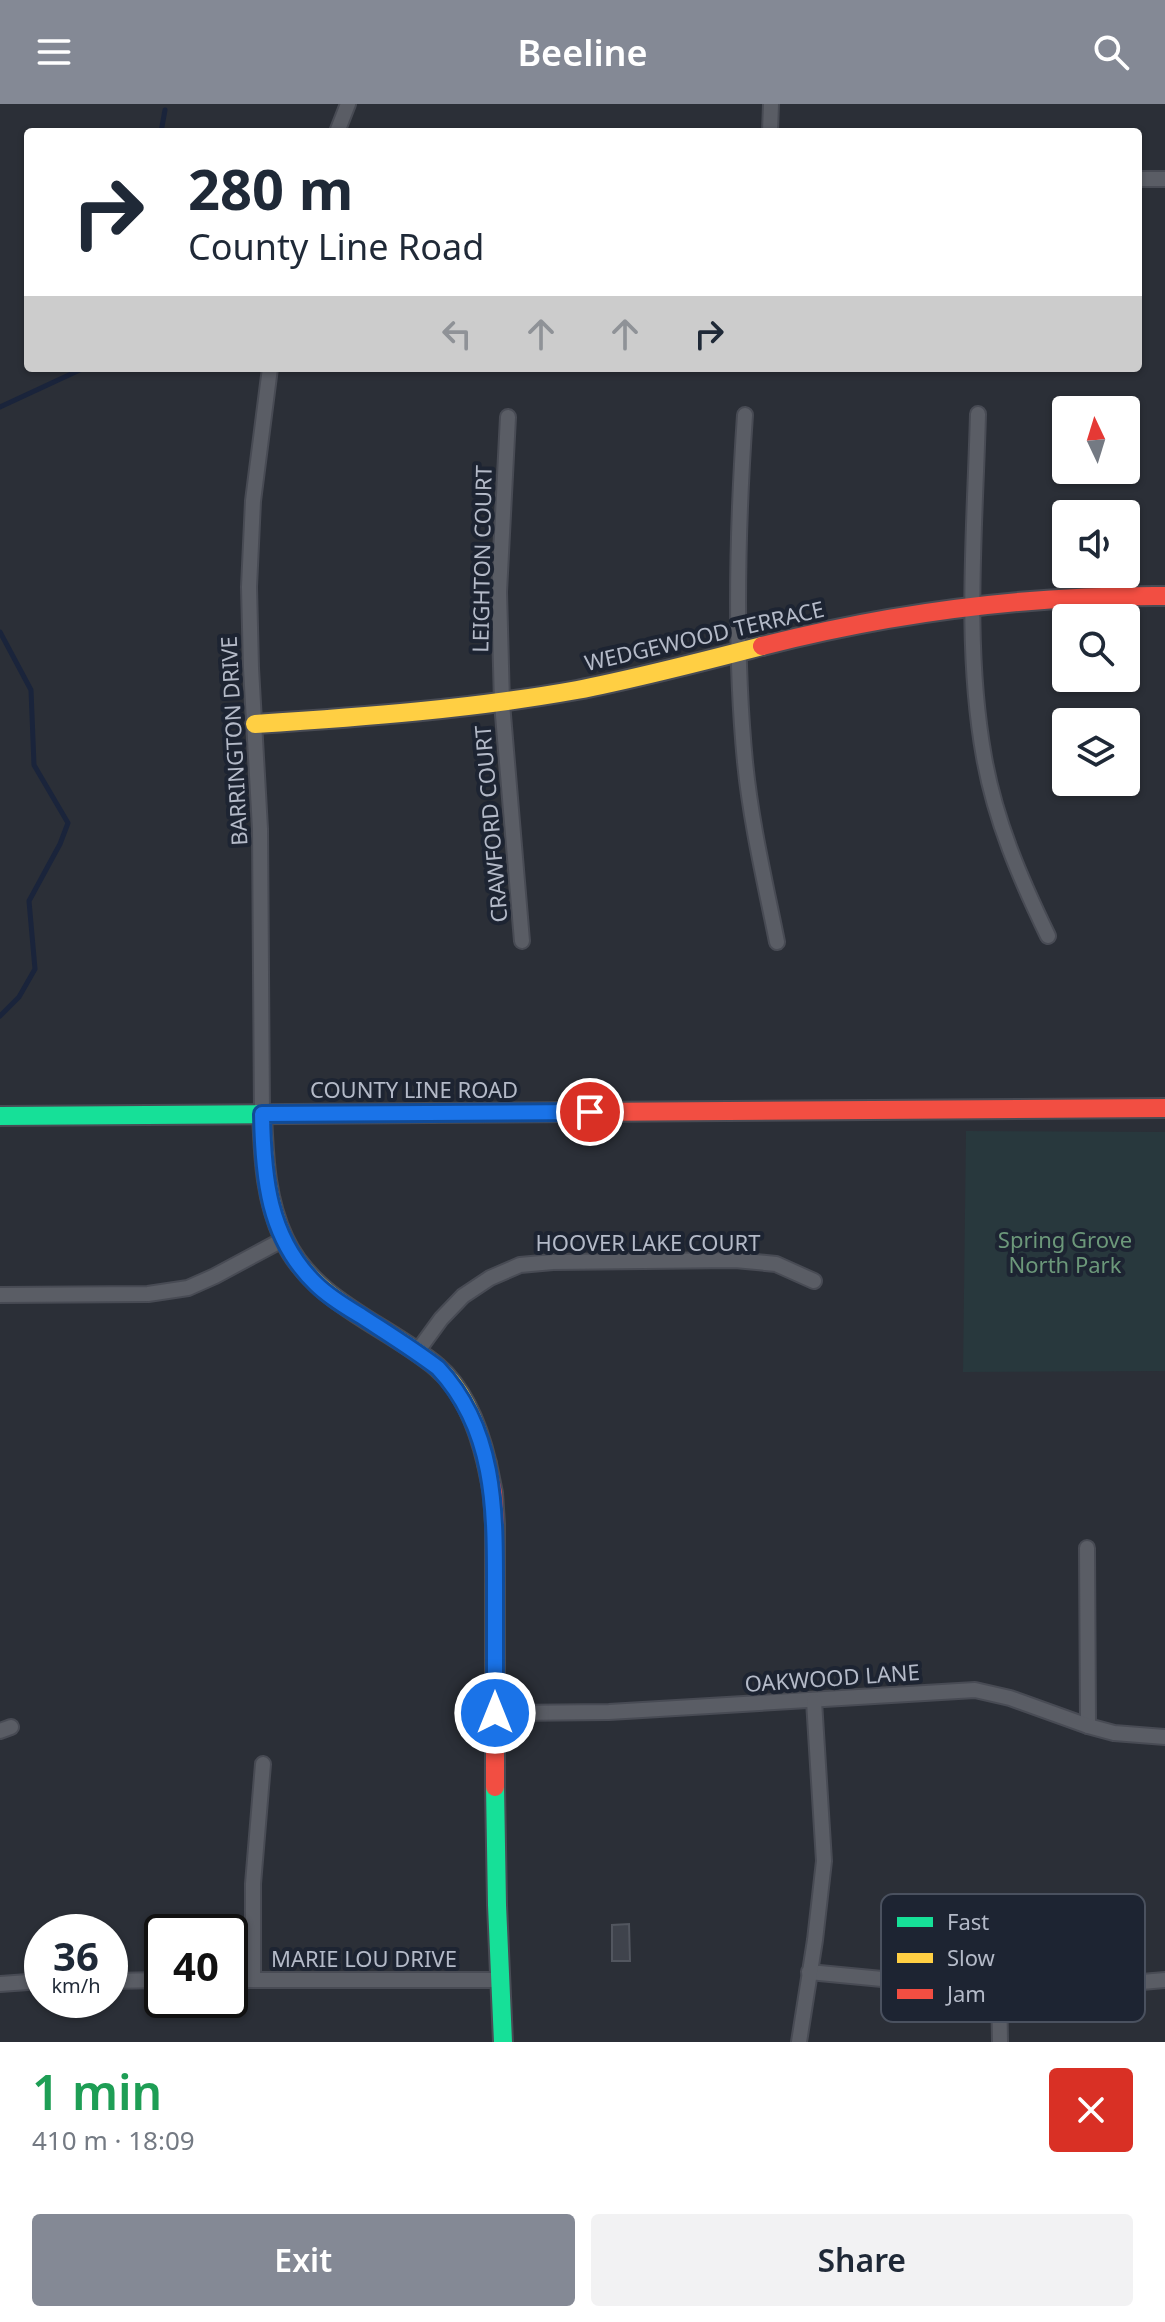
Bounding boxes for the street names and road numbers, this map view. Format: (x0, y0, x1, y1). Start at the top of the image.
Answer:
street label: LEIGHTON COURT (464, 465, 498, 653)
street label: WEDGEWOOD TERRACE (581, 593, 827, 677)
street label: BARRINGTON DRIVE (213, 635, 253, 847)
street label: CRAWFORD COURT (466, 724, 514, 924)
street label: COUNTY LINE ROAD (310, 1074, 518, 1104)
street label: HOOVER LAKE COURT (535, 1227, 761, 1257)
street label: OAKWOOD LANE (743, 1656, 921, 1698)
street label: MARIE LOU DRIVE (271, 1943, 457, 1973)

